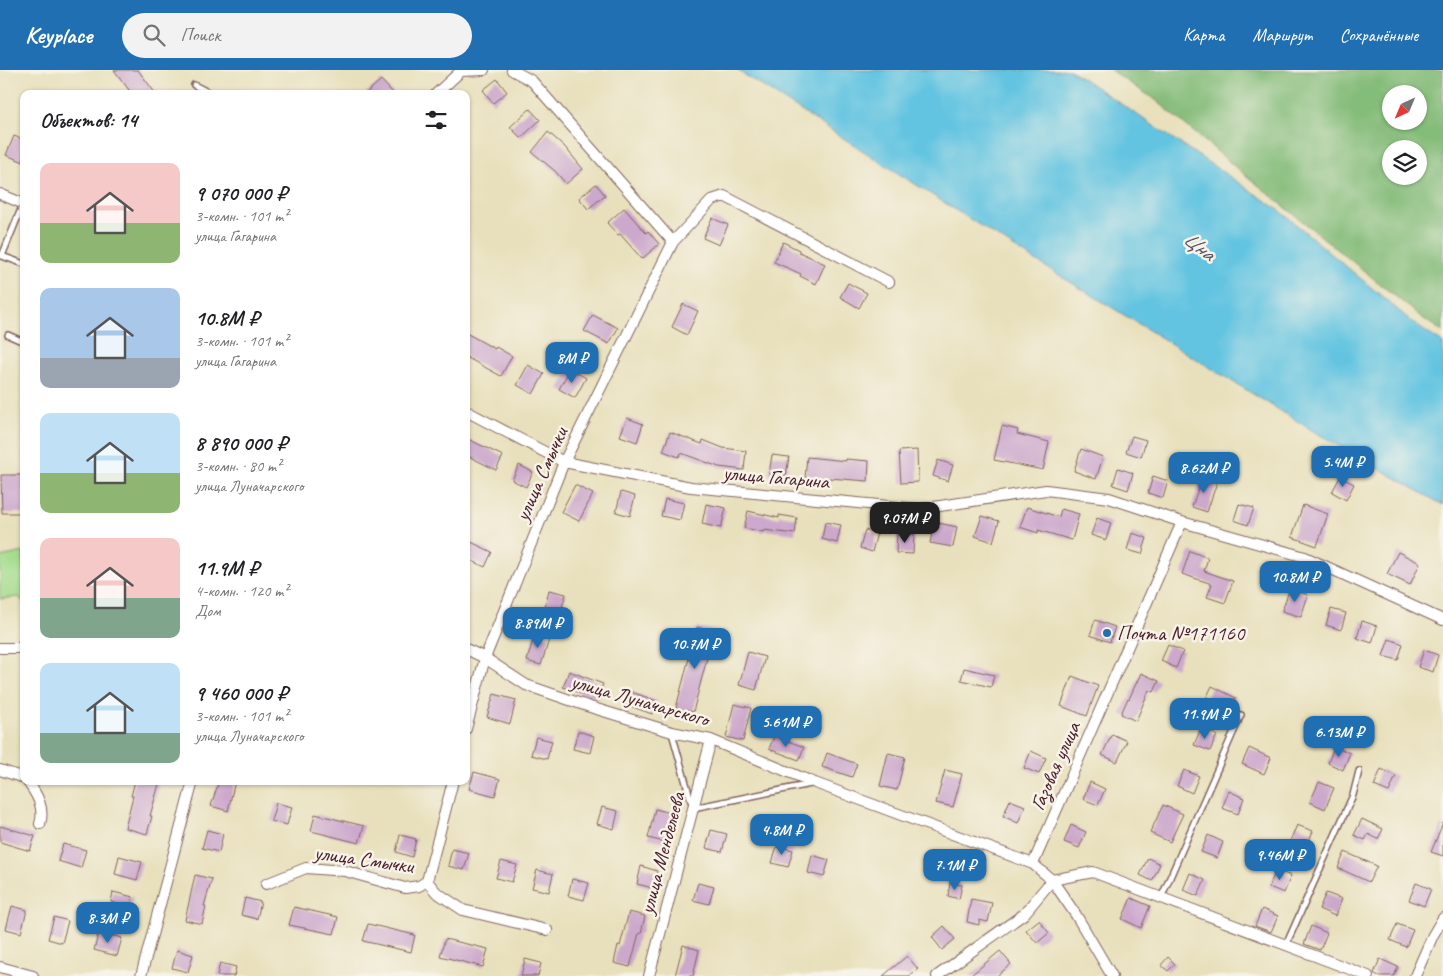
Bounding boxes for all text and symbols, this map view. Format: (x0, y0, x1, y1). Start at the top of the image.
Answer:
search box (122, 13, 472, 58)
text: Keyplace (25, 20, 92, 50)
icon: search (140, 21, 168, 49)
text: Поиск (180, 23, 220, 47)
text: Карта (1183, 24, 1224, 46)
text: Маршрут (1252, 24, 1312, 46)
text: Сохранённые (1340, 24, 1418, 46)
north arrow (1382, 85, 1428, 130)
map controls (1382, 85, 1427, 185)
icon: filters (422, 106, 450, 134)
text: Объектов: 14 (40, 107, 137, 133)
button: layers (1382, 140, 1427, 185)
text: 9 070 000 ₽ (195, 180, 287, 206)
icon: home (80, 183, 140, 243)
text: 3-комн. · 101 m² (195, 206, 288, 226)
water label: Цна (1178, 225, 1223, 268)
text: улица Гагарина (195, 226, 276, 246)
text: 10.8M ₽ (195, 305, 259, 331)
icon: home (80, 308, 140, 368)
text: 3-комн. · 101 m² (195, 331, 288, 351)
pin: 8M ₽ (542, 342, 602, 384)
text: 8M ₽ (556, 348, 588, 368)
text: улица Гагарина (195, 351, 276, 371)
street label: улица Смычки (508, 422, 574, 527)
text: 8 890 000 ₽ (195, 430, 287, 456)
icon: home (80, 433, 140, 493)
pin: 5.4M ₽ (1302, 446, 1384, 488)
pin: 8.62M ₽ (1158, 452, 1250, 494)
text: 5.4M ₽ (1322, 452, 1364, 472)
text: 3-комн. · 80 m² (195, 456, 281, 476)
text: 8.62M ₽ (1180, 458, 1228, 478)
street label: улица Гагарина (720, 459, 832, 495)
text: улица Луначарского (195, 476, 303, 496)
pin: 9.07M ₽ (859, 502, 951, 544)
text: 9.07M ₽ (881, 508, 929, 528)
text: 11.9M ₽ (195, 555, 259, 581)
icon: home (80, 558, 140, 618)
pin: 10.8M ₽ (1249, 560, 1341, 603)
text: 10.8M ₽ (1271, 567, 1319, 587)
text: 4-комн. · 120 m² (195, 581, 288, 601)
text: Дом (195, 601, 221, 621)
pin: 8.89M ₽ (492, 606, 584, 649)
text: 8.89M ₽ (514, 613, 562, 633)
place label: Почта №171160 (1117, 620, 1246, 646)
marker: Почта №171160 (1101, 627, 1113, 639)
pin: 10.7M ₽ (649, 628, 741, 670)
text: 10.7M ₽ (671, 634, 719, 654)
street label: улица Луначарского (566, 667, 714, 733)
text: 9 460 000 ₽ (195, 680, 287, 706)
icon: home (80, 683, 140, 743)
pin: 11.9M ₽ (1159, 698, 1251, 740)
text: 11.9M ₽ (1181, 704, 1229, 724)
text: 3-комн. · 101 m² (195, 706, 288, 726)
pin: 5.61M ₽ (740, 706, 832, 748)
text: 5.61M ₽ (762, 712, 810, 732)
street label: Газовая улица (1024, 716, 1088, 815)
pin: 6.13M ₽ (1293, 716, 1385, 758)
text: 6.13M ₽ (1315, 722, 1363, 742)
text: улица Луначарского (195, 726, 303, 746)
street label: улица Менделеева (633, 788, 691, 919)
pin: 4.8M ₽ (741, 814, 823, 856)
text: 4.8M ₽ (761, 820, 803, 840)
pin: 9.46M ₽ (1234, 838, 1326, 881)
street label: улица Смычки (311, 839, 417, 879)
text: 9.46M ₽ (1256, 845, 1304, 865)
pin: 7.1M ₽ (914, 848, 996, 891)
text: 7.1M ₽ (934, 855, 976, 875)
pin: 8.3M ₽ (67, 902, 149, 944)
text: 8.3M ₽ (87, 908, 129, 928)

